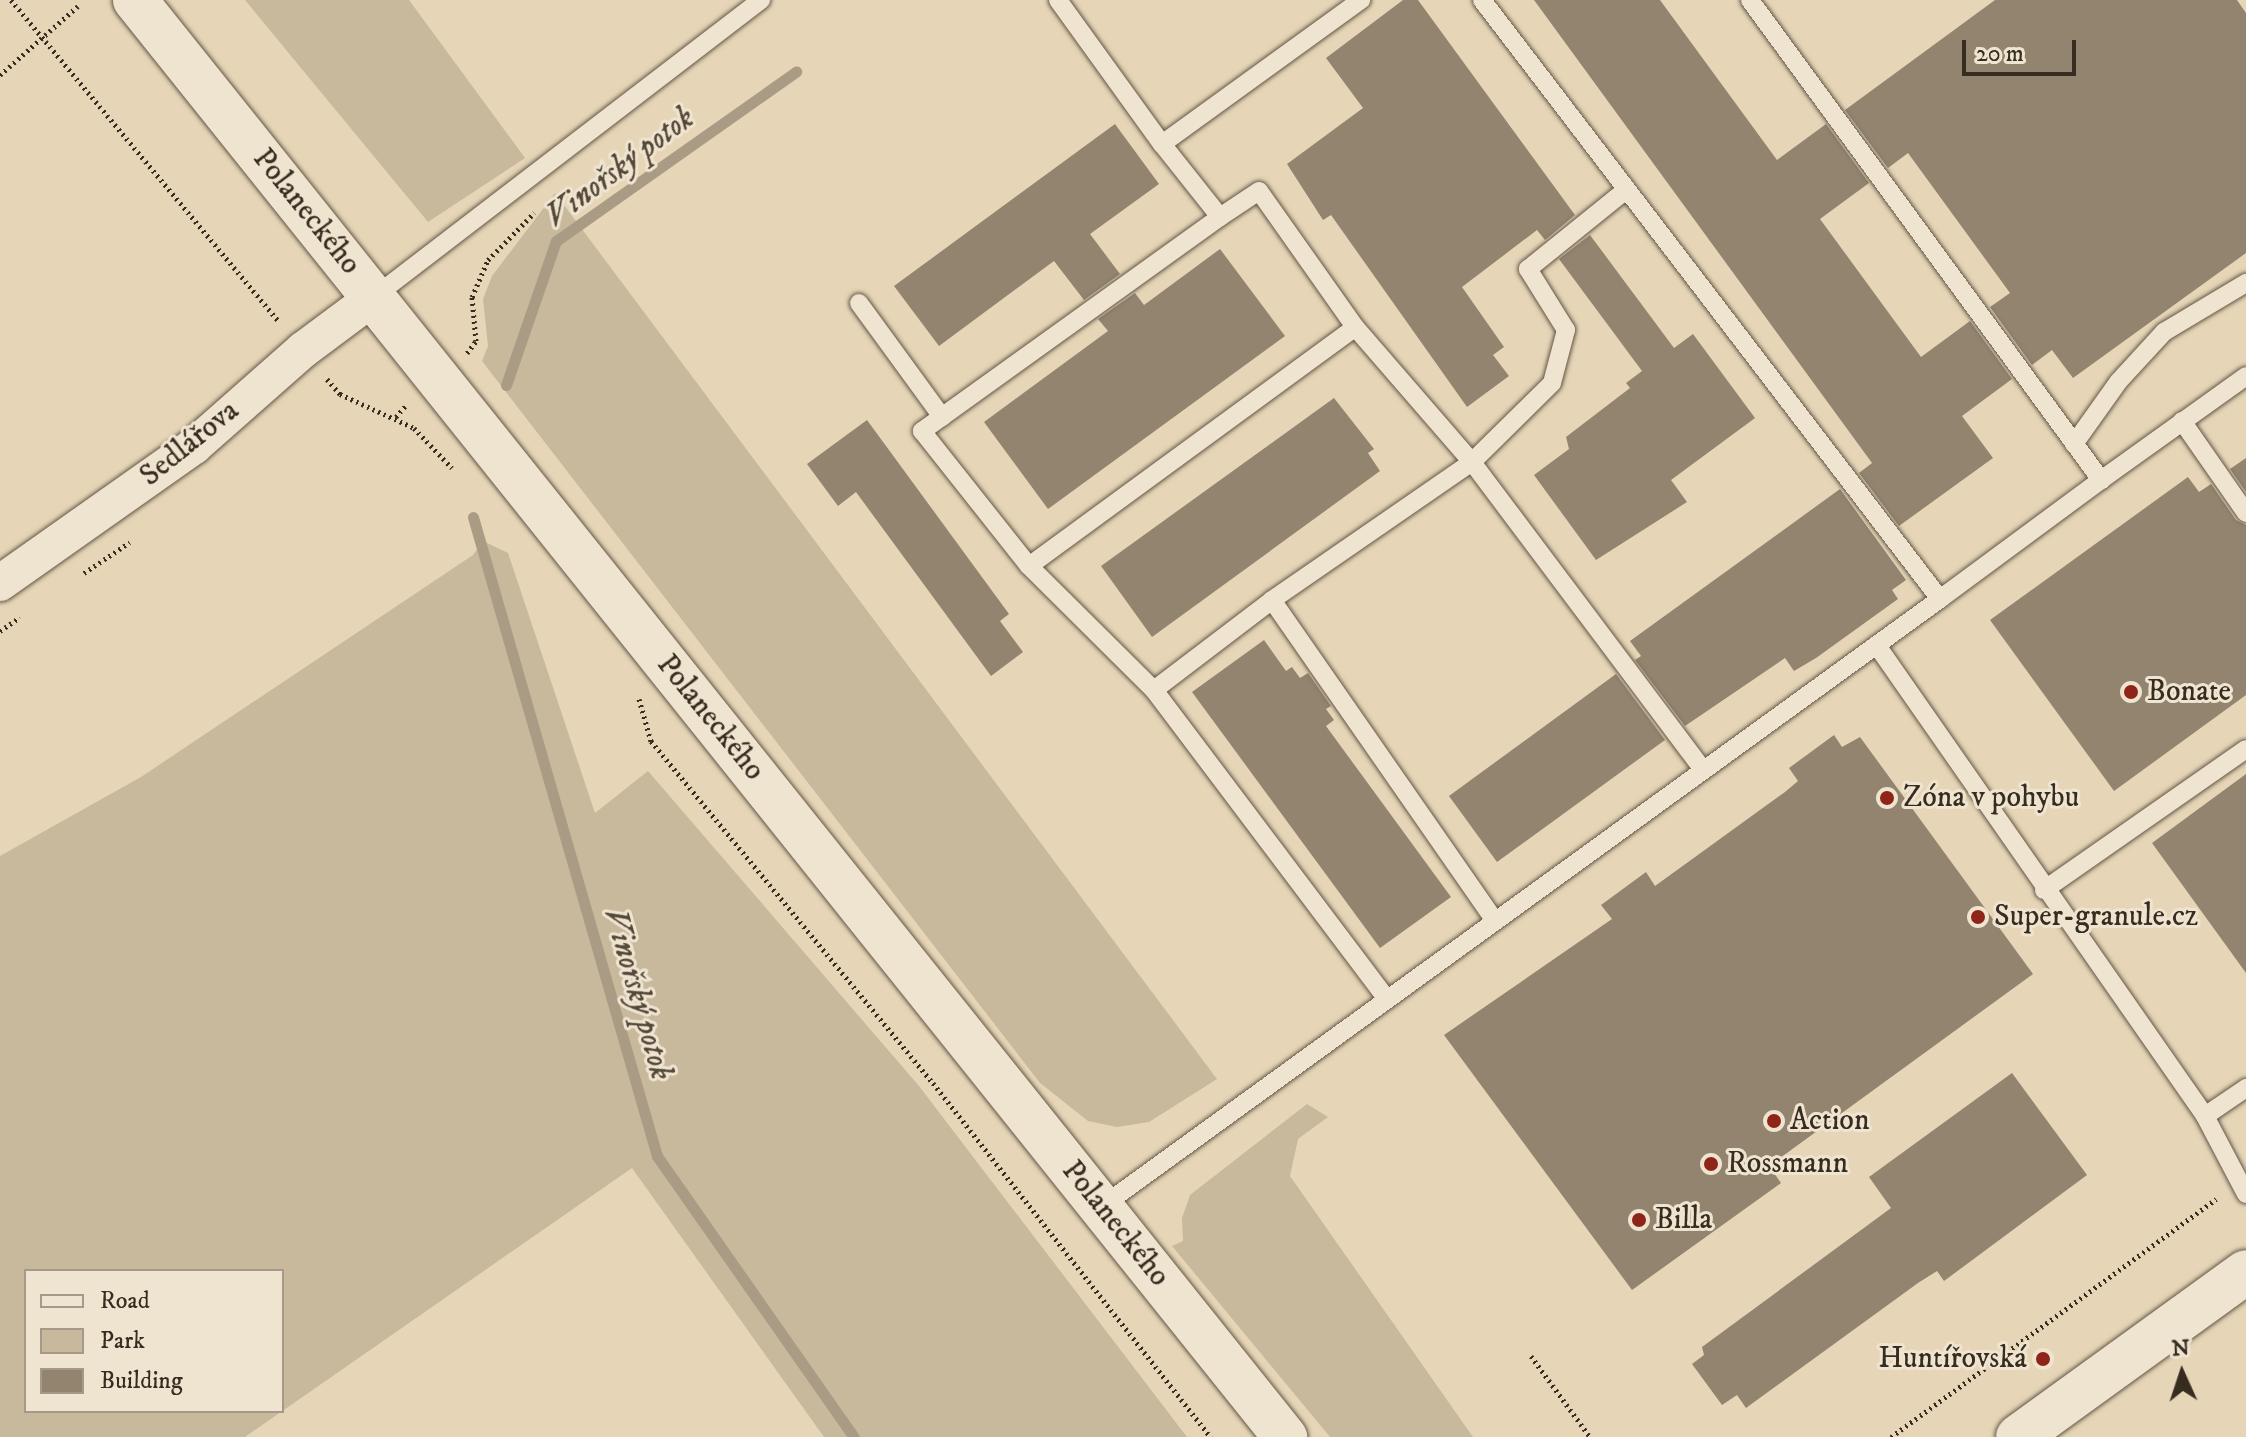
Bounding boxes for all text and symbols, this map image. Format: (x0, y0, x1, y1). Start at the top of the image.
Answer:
scale bar (1966, 24, 2080, 74)
text: 20 m (1976, 39, 2024, 69)
water label: Vinořský potok (538, 99, 702, 237)
street label: Polaneckého (244, 142, 368, 282)
street label: Sedlářova (133, 393, 247, 495)
street label: Polaneckého (648, 648, 772, 788)
place label: Bonate (2147, 674, 2231, 710)
marker: Bonate (2122, 683, 2140, 701)
place label: Zóna v pohybu (1903, 780, 2079, 816)
marker: Zóna v pohybu (1878, 789, 1896, 807)
place label: Super-granule.cz (1994, 899, 2198, 935)
water label: Vinořský potok (594, 904, 680, 1084)
marker: Super-granule.cz (1969, 908, 1987, 926)
place label: Action (1790, 1103, 1870, 1139)
marker: Action (1765, 1112, 1783, 1130)
place label: Rossmann (1727, 1146, 1848, 1182)
street label: Polaneckého (1053, 1154, 1177, 1294)
marker: Rossmann (1702, 1155, 1720, 1173)
place label: Billa (1655, 1202, 1712, 1238)
marker: Billa (1630, 1211, 1648, 1229)
legend (24, 1269, 284, 1413)
text: Road (100, 1286, 150, 1316)
text: Park (100, 1326, 145, 1356)
north arrow (2142, 1333, 2222, 1413)
text: N (2171, 1335, 2190, 1362)
place label: Huntířovská (1878, 1341, 2027, 1377)
marker: Huntířovská (2034, 1350, 2052, 1368)
text: Building (100, 1366, 183, 1396)

